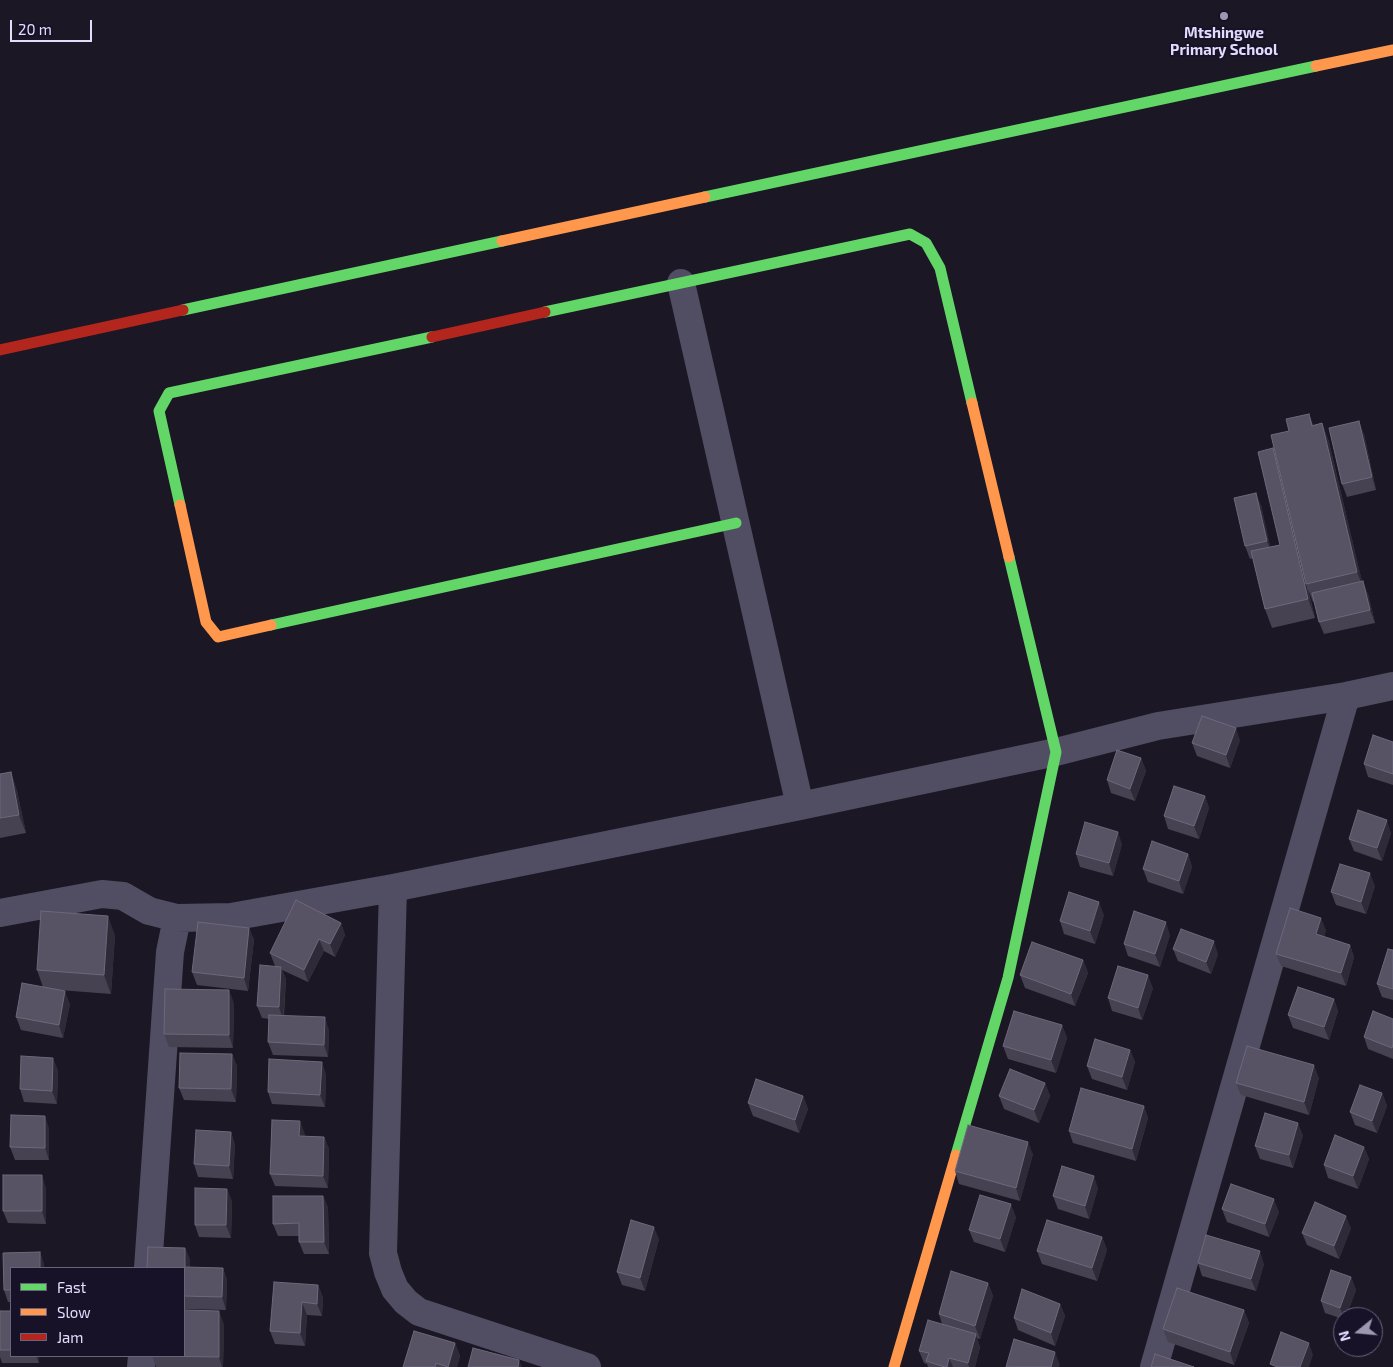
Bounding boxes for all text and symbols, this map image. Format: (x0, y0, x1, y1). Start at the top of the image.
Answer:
scale bar (12, 10, 95, 42)
marker: Mtshingwe Primary School (1218, 10, 1230, 22)
text: 20 m (18, 20, 52, 38)
place label: Mtshingwe Primary School (1170, 24, 1278, 59)
legend (10, 1267, 185, 1357)
text: Fast (57, 1278, 86, 1296)
text: Slow (57, 1303, 91, 1321)
north arrow (1333, 1307, 1383, 1357)
text: Jam (57, 1328, 83, 1346)
text: N (1335, 1329, 1354, 1344)

